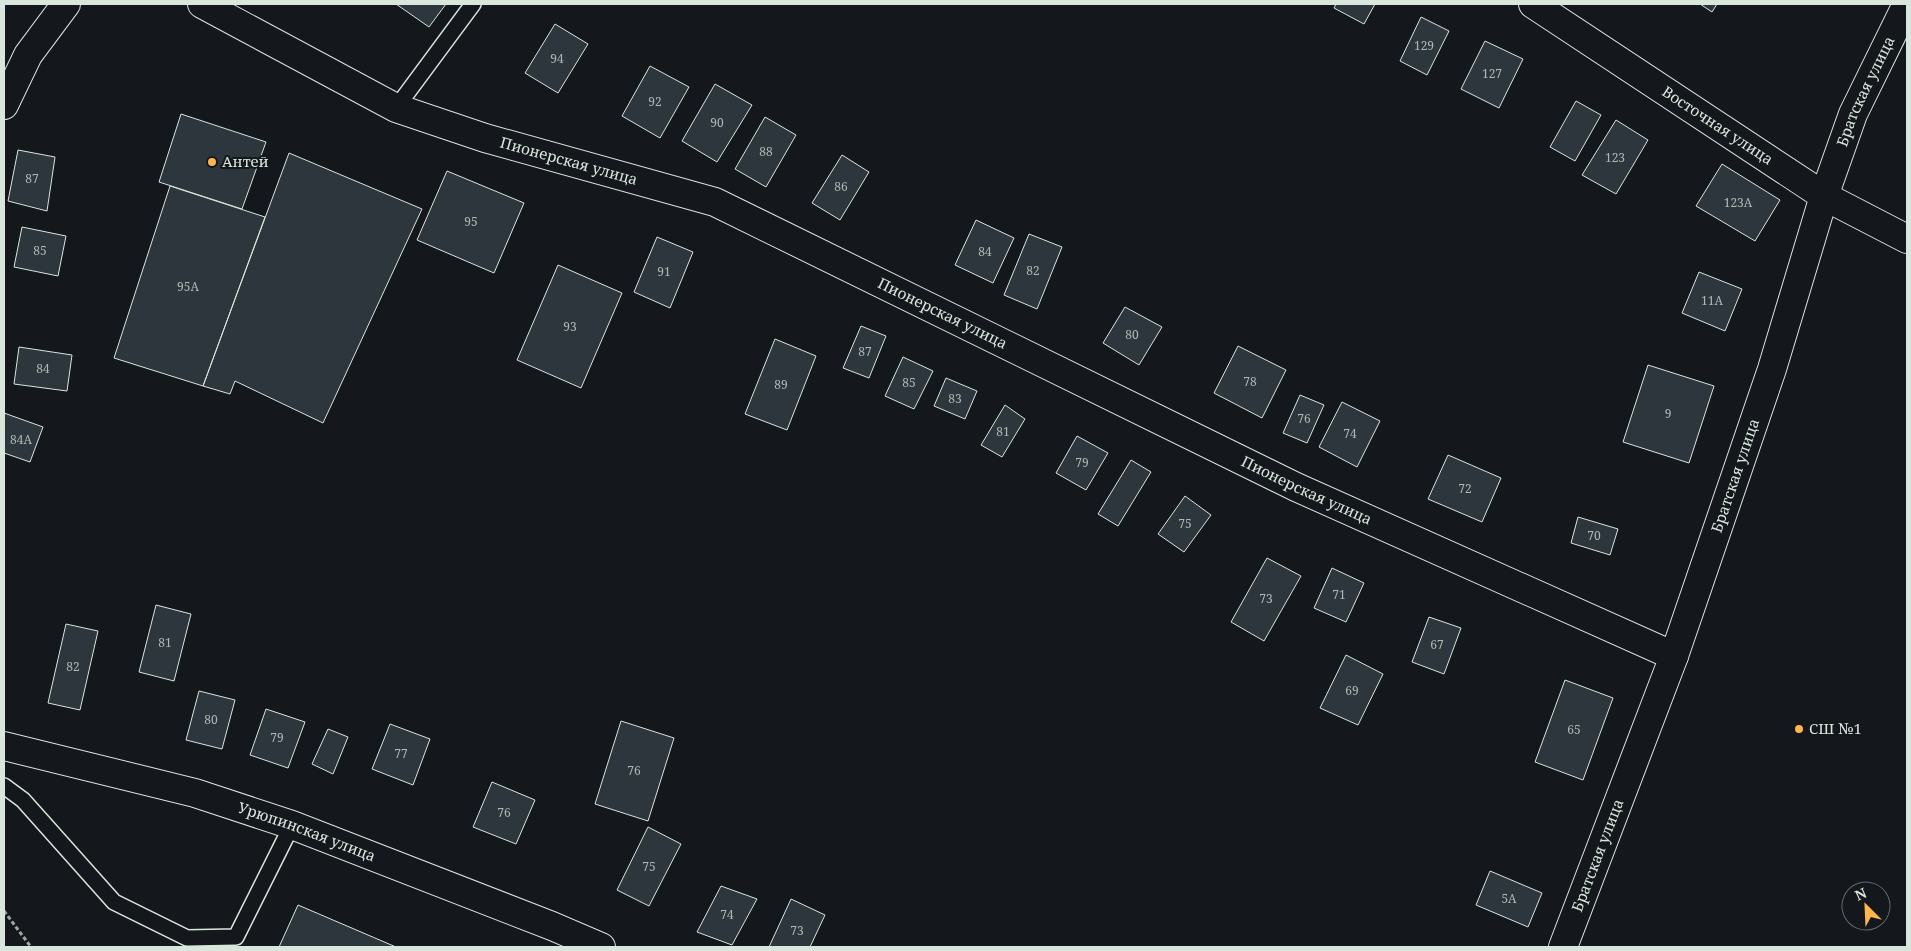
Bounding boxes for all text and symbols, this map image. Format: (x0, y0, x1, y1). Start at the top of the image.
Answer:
street label: Братская улица (1831, 33, 1899, 149)
house number: 129 (1414, 37, 1434, 54)
house number: 94 (550, 50, 564, 67)
house number: 127 (1482, 65, 1502, 82)
street label: Восточная улица (1658, 81, 1778, 169)
house number: 92 (648, 93, 662, 110)
house number: 90 (710, 114, 724, 131)
street label: Пионерская улица (498, 132, 640, 189)
house number: 88 (759, 143, 773, 160)
house number: 123 (1605, 149, 1625, 166)
place label: Антей (222, 151, 269, 171)
marker: Антей (206, 156, 218, 168)
house number: 87 (25, 170, 39, 187)
house number: 86 (834, 178, 848, 195)
house number: 123А (1724, 194, 1753, 211)
house number: 95 (464, 213, 478, 230)
house number: 85 (33, 242, 47, 259)
house number: 84 (978, 243, 992, 260)
house number: 82 (1026, 262, 1040, 279)
house number: 91 (657, 263, 671, 280)
street label: Пионерская улица (875, 272, 1011, 353)
house number: 95А (177, 278, 199, 295)
house number: 11А (1701, 292, 1723, 309)
house number: 93 (563, 318, 577, 335)
house number: 80 (1125, 326, 1139, 343)
house number: 87 (858, 343, 872, 360)
house number: 84 (36, 360, 50, 377)
house number: 78 (1243, 373, 1257, 390)
house number: 85 (902, 374, 916, 391)
house number: 89 (774, 376, 788, 393)
house number: 83 (948, 390, 962, 407)
house number: 9 (1665, 405, 1671, 422)
house number: 76 (1297, 410, 1311, 427)
street label: Братская улица (1706, 416, 1763, 535)
house number: 81 (996, 423, 1010, 440)
house number: 74 (1343, 425, 1357, 442)
house number: 84А (10, 431, 32, 448)
street label: Пионерская улица (1238, 451, 1375, 529)
house number: 79 (1075, 454, 1089, 471)
house number: 72 (1458, 480, 1472, 497)
house number: 75 (1178, 515, 1192, 532)
house number: 70 (1587, 527, 1601, 544)
house number: 71 (1332, 586, 1346, 603)
house number: 73 (1259, 590, 1273, 607)
house number: 81 (158, 634, 172, 651)
house number: 67 (1430, 636, 1444, 653)
house number: 82 (66, 658, 80, 675)
house number: 69 (1345, 682, 1359, 699)
house number: 80 (204, 711, 218, 728)
place label: СШ №1 (1809, 718, 1862, 738)
house number: 65 (1567, 721, 1581, 738)
marker: СШ №1 (1793, 723, 1805, 735)
house number: 79 (270, 729, 284, 746)
house number: 77 (394, 745, 408, 762)
house number: 76 (627, 762, 641, 779)
street label: Братская улица (1566, 796, 1628, 914)
street label: Урюпинская улица (235, 797, 379, 866)
house number: 76 (497, 804, 511, 821)
house number: 75 (642, 858, 656, 875)
north arrow (1841, 881, 1891, 931)
text: N (1852, 883, 1869, 905)
house number: 5А (1501, 890, 1517, 907)
house number: 74 (720, 906, 734, 923)
house number: 73 (790, 922, 804, 939)

